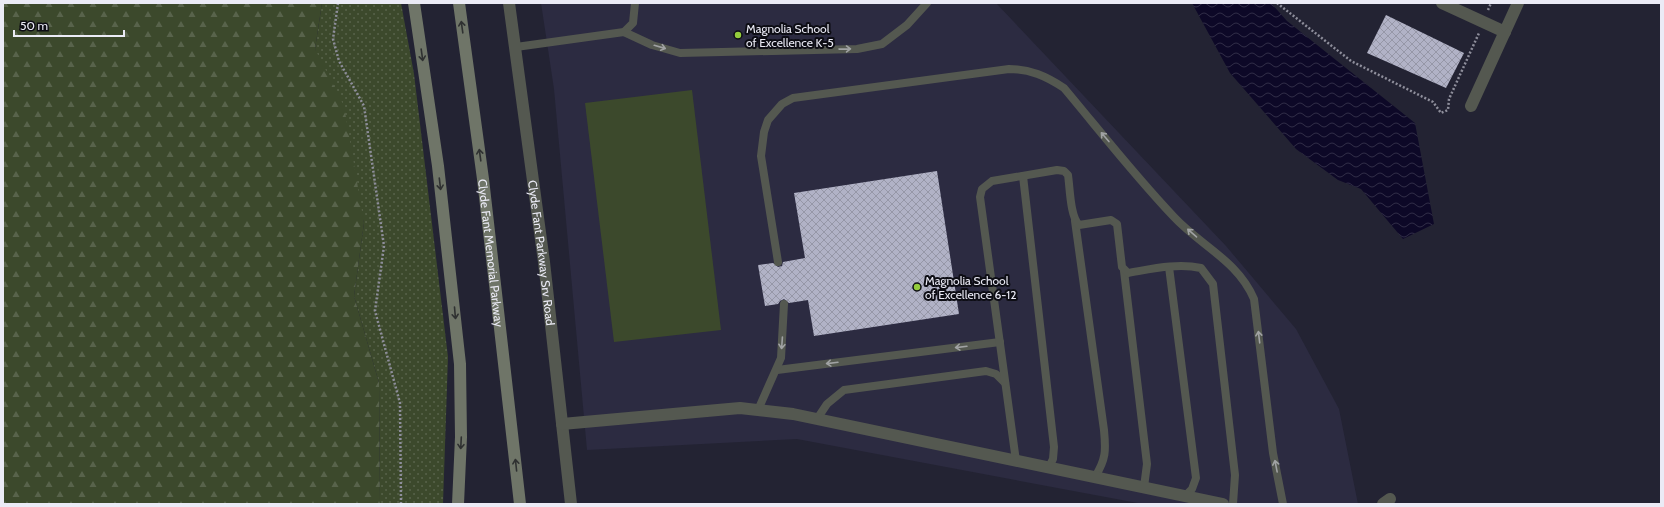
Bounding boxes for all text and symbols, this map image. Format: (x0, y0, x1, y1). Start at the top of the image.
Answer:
scale bar (14, 12, 124, 38)
text: 50 m (20, 18, 48, 33)
one-way arrow (458, 21, 466, 34)
place label: Magnolia School of Excellence K-5 (746, 21, 834, 50)
marker: Magnolia School of Excellence K-5 (733, 30, 743, 40)
one-way arrow (653, 44, 666, 51)
one-way arrow (838, 45, 851, 53)
one-way arrow (418, 48, 426, 61)
one-way arrow (1101, 132, 1110, 142)
one-way arrow (476, 149, 484, 162)
one-way arrow (437, 177, 444, 190)
street label: Clyde Fant Memorial Parkway (476, 178, 507, 328)
street label: Clyde Fant Parkway Srv Road (526, 179, 559, 326)
one-way arrow (1187, 228, 1197, 238)
place label: Magnolia School of Excellence 6-12 (925, 273, 1016, 302)
marker: Magnolia School of Excellence 6-12 (912, 282, 922, 292)
one-way arrow (452, 306, 459, 319)
one-way arrow (1255, 331, 1263, 344)
one-way arrow (779, 336, 786, 349)
one-way arrow (955, 343, 968, 351)
one-way arrow (826, 359, 839, 367)
one-way arrow (457, 436, 465, 449)
one-way arrow (513, 459, 520, 472)
one-way arrow (1272, 460, 1280, 473)

